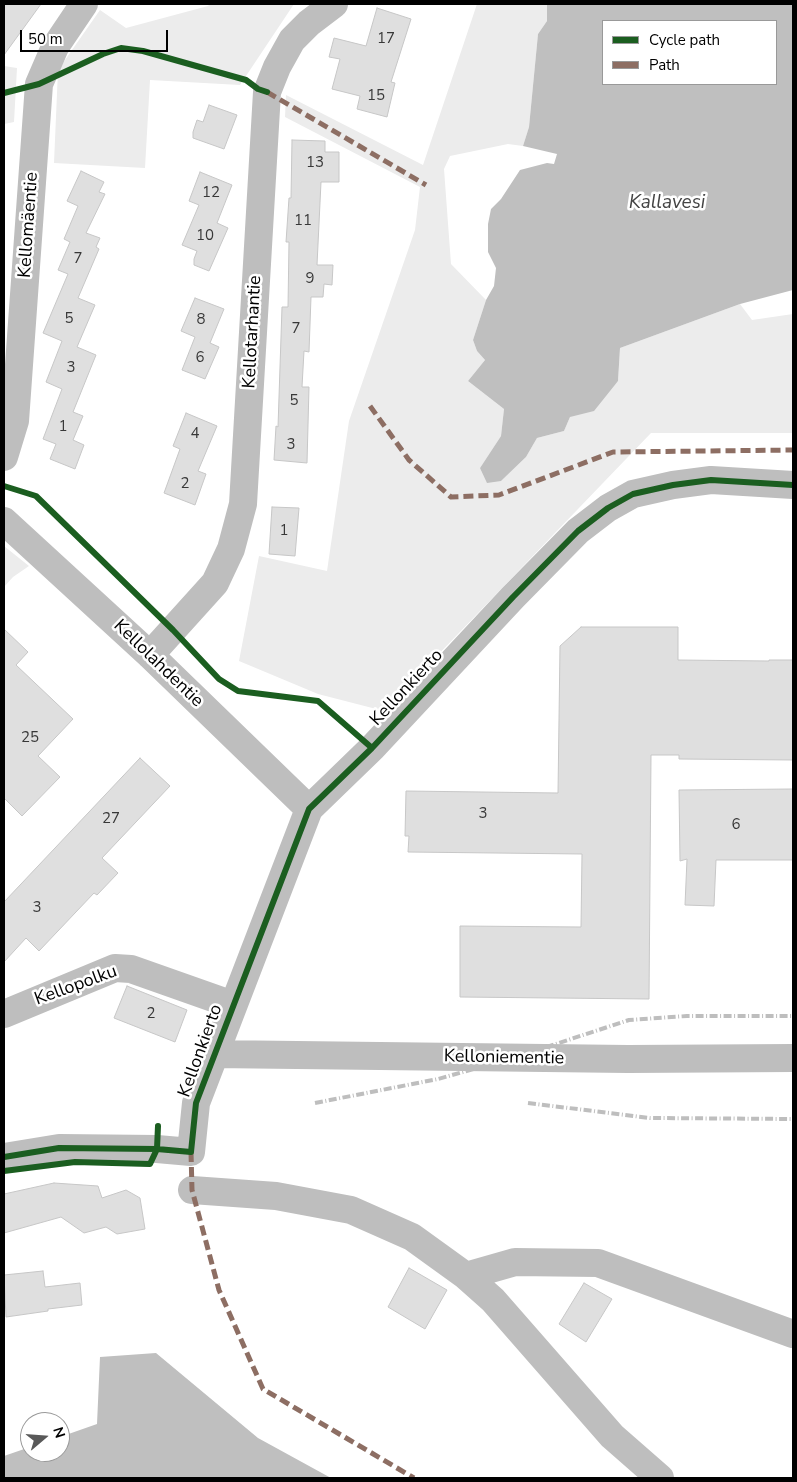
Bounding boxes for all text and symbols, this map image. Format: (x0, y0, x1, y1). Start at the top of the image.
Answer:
scale bar (22, 20, 170, 52)
legend (602, 20, 777, 85)
text: 50 m (28, 29, 63, 49)
house number: 17 (377, 30, 395, 48)
text: Cycle path (649, 30, 720, 50)
text: Path (649, 55, 680, 75)
house number: 15 (367, 87, 385, 105)
house number: 13 (306, 154, 324, 172)
street label: Kellomäentie (15, 171, 43, 279)
house number: 12 (202, 184, 220, 202)
water label: Kallavesi (629, 192, 705, 214)
house number: 11 (294, 212, 312, 230)
house number: 10 (196, 227, 214, 245)
house number: 7 (74, 250, 82, 268)
house number: 9 (306, 270, 314, 288)
street label: Kellotarhantie (239, 275, 267, 389)
house number: 5 (65, 310, 73, 328)
house number: 8 (197, 311, 205, 329)
house number: 7 (292, 320, 300, 338)
house number: 6 (196, 349, 204, 367)
house number: 3 (67, 359, 75, 377)
house number: 5 (290, 392, 298, 410)
house number: 1 (59, 418, 67, 436)
house number: 4 (191, 425, 199, 443)
house number: 3 (287, 436, 295, 454)
house number: 2 (181, 475, 189, 493)
house number: 1 (280, 522, 288, 540)
street label: Kellolahdentie (109, 616, 207, 712)
street label: Kellonkierto (366, 645, 448, 731)
house number: 25 (21, 729, 39, 747)
house number: 3 (479, 805, 487, 823)
house number: 27 (102, 810, 120, 828)
house number: 6 (732, 816, 740, 834)
house number: 3 (33, 899, 41, 917)
street label: Kellopolku (32, 961, 120, 1011)
street label: Kellonkierto (174, 1002, 228, 1100)
house number: 2 (147, 1005, 155, 1023)
street label: Kelloniementie (444, 1046, 564, 1070)
north arrow (20, 1412, 70, 1462)
text: N (48, 1425, 69, 1440)

